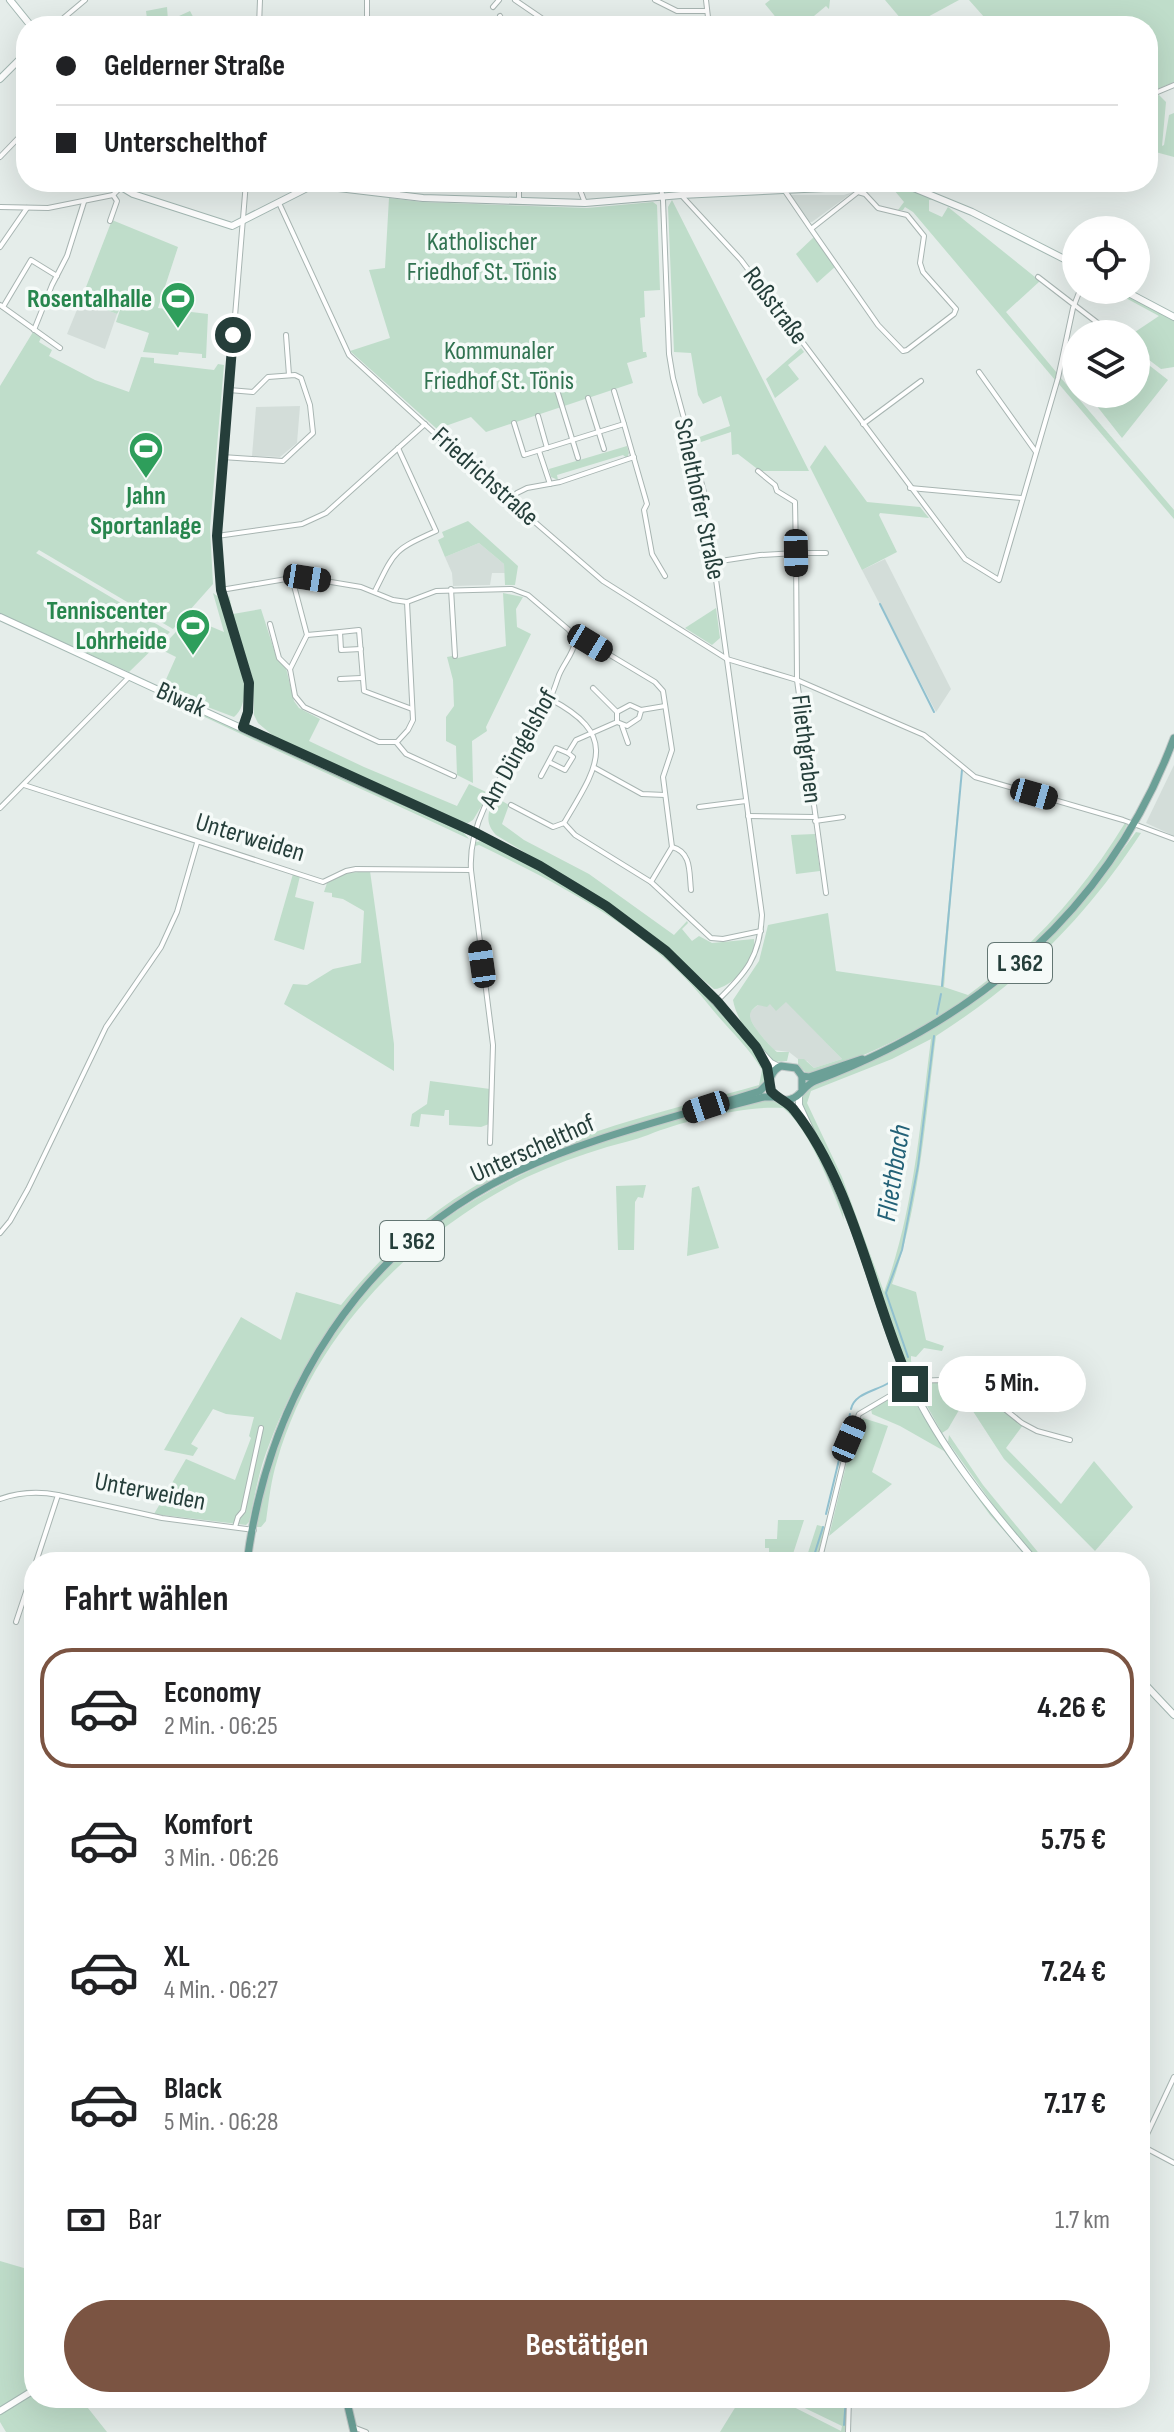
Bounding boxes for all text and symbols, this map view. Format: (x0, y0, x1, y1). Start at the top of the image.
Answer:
text: Gelderner Straße (104, 48, 285, 84)
text: Unterschelthof (104, 125, 267, 161)
map controls (1062, 216, 1150, 408)
button: locate (1062, 216, 1150, 304)
park label: Katholischer Friedhof St. Tönis (407, 227, 557, 288)
street label: Roßstraße (736, 261, 814, 351)
sports icon: Rosentalhalle (159, 280, 197, 330)
place label: Rosentalhalle (27, 284, 152, 315)
route start (215, 317, 251, 353)
button: layers (1062, 320, 1150, 408)
park label: Kommunaler Friedhof St. Tönis (424, 336, 574, 397)
street label: Schelthofer Straße (667, 415, 731, 583)
street label: Friedrichstraße (425, 421, 545, 533)
sports icon: Jahn Sportanlage (127, 430, 165, 480)
place label: Jahn Sportanlage (90, 481, 202, 542)
car (784, 529, 808, 577)
car (281, 562, 333, 594)
place label: Tenniscenter Lohrheide (46, 596, 167, 657)
sports icon: Tenniscenter Lohrheide (174, 607, 212, 657)
car (563, 620, 617, 666)
street label: Biwak (152, 676, 210, 724)
street label: Am Düngelshof (473, 684, 565, 815)
street label: Fliethgraben (784, 693, 828, 805)
car (1008, 776, 1060, 812)
street label: Unterweiden (192, 807, 308, 869)
car (467, 939, 497, 989)
road number: L 362 (988, 943, 1052, 983)
car (679, 1088, 733, 1126)
street label: Unterschelthof (466, 1108, 600, 1190)
water label: Fliethbach (870, 1122, 918, 1224)
road number: L 362 (380, 1221, 444, 1261)
callout: 5 Min. (938, 1356, 1086, 1412)
route end (892, 1366, 928, 1402)
text: 5 Min. (985, 1368, 1039, 1399)
car (829, 1412, 869, 1466)
street label: Unterweiden (92, 1466, 208, 1518)
text: Fahrt wählen (64, 1578, 228, 1621)
icon: car (68, 1672, 140, 1744)
text: Economy (164, 1675, 261, 1711)
text: 4.26 € (1037, 1690, 1106, 1726)
text: 2 Min. · 06:25 (164, 1711, 278, 1742)
icon: car (68, 1804, 140, 1876)
text: Komfort (164, 1807, 253, 1843)
text: 5.75 € (1041, 1822, 1106, 1858)
text: 3 Min. · 06:26 (164, 1843, 279, 1874)
icon: car (68, 1936, 140, 2008)
text: XL (164, 1939, 190, 1975)
text: 7.24 € (1041, 1954, 1106, 1990)
text: 4 Min. · 06:27 (164, 1975, 278, 2006)
icon: car (68, 2068, 140, 2140)
text: Black (164, 2071, 222, 2107)
text: 7.17 € (1044, 2086, 1106, 2122)
text: 5 Min. · 06:28 (164, 2107, 278, 2138)
icon: cash (64, 2198, 108, 2242)
text: Bar (128, 2202, 162, 2238)
text: 1.7 km (1055, 2205, 1110, 2236)
button: Bestätigen (64, 2300, 1110, 2392)

